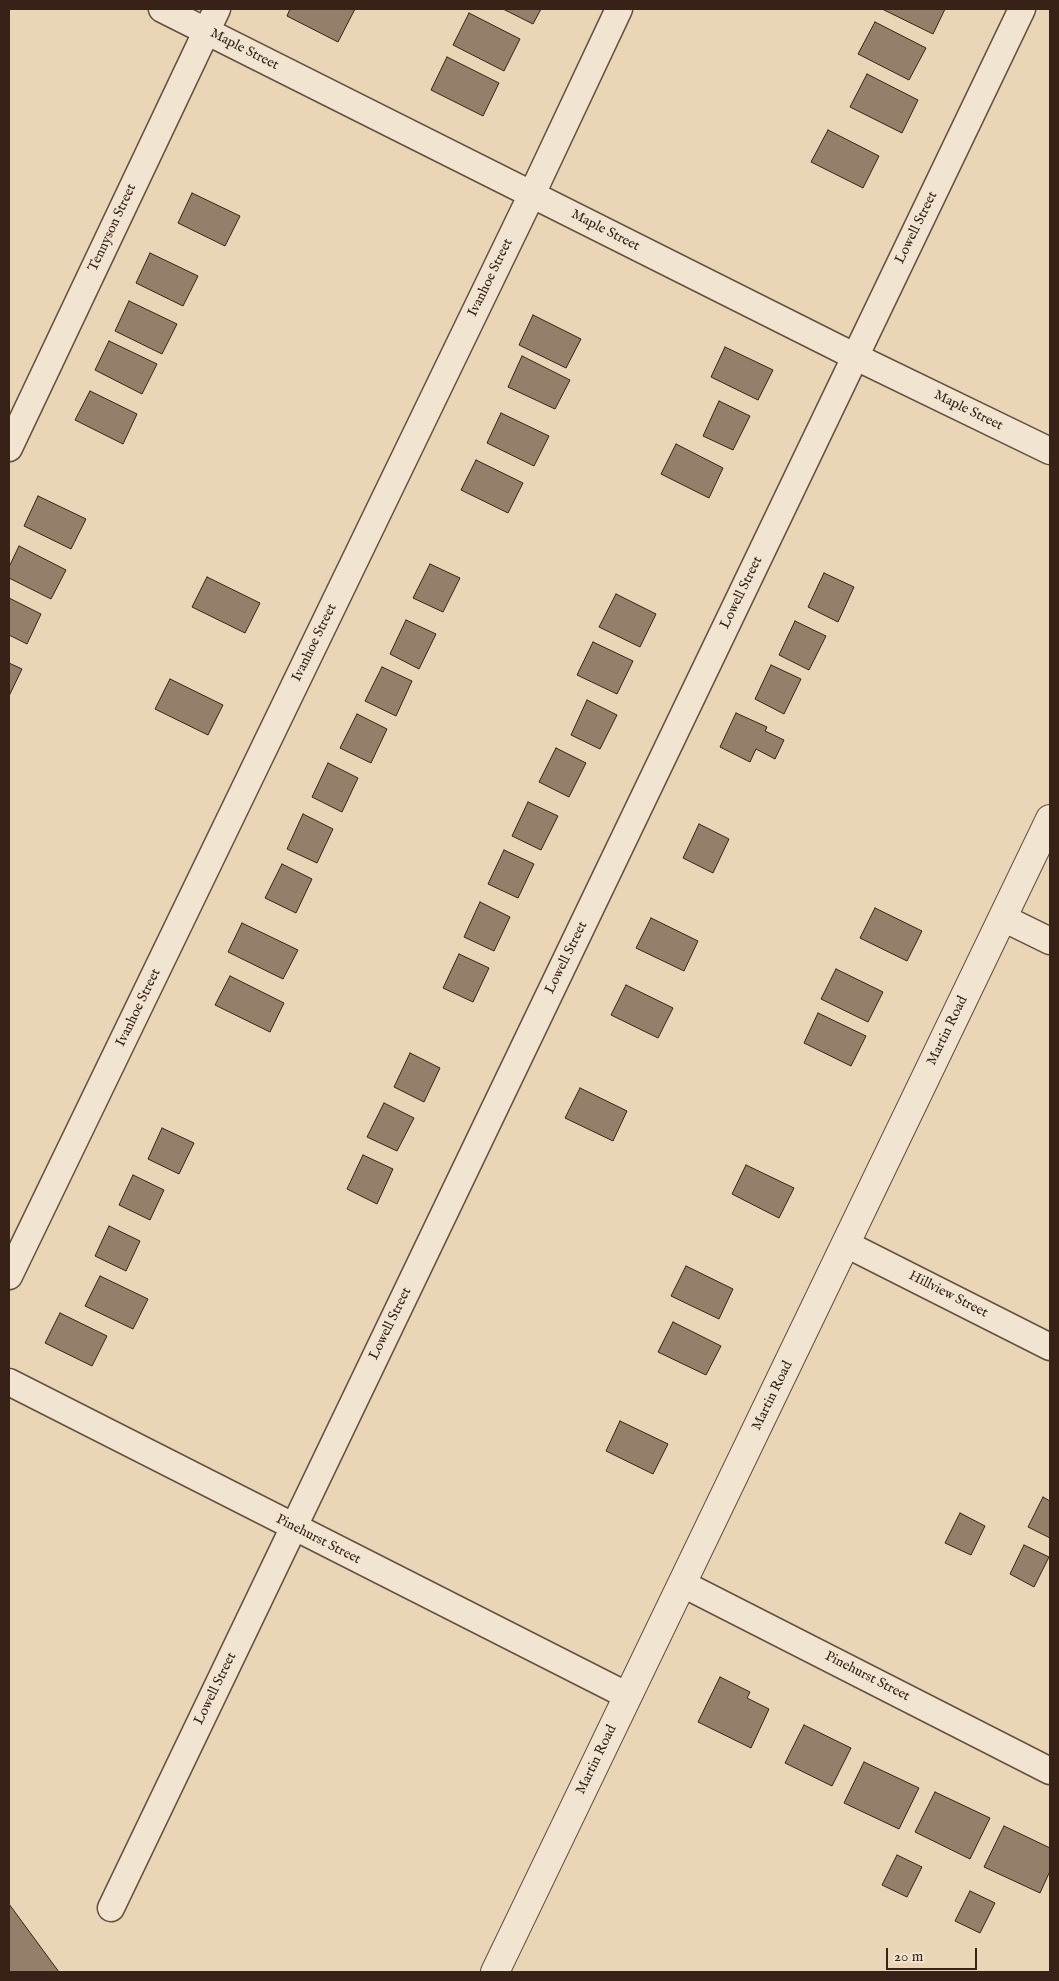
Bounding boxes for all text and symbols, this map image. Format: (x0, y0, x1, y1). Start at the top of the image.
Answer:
street label: Maple Street (207, 26, 281, 74)
street label: Tennyson Street (85, 181, 141, 275)
street label: Lowell Street (892, 189, 942, 267)
street label: Maple Street (568, 207, 642, 255)
street label: Ivanhoe Street (465, 236, 517, 320)
street label: Maple Street (931, 387, 1005, 435)
street label: Lowell Street (717, 554, 767, 632)
street label: Ivanhoe Street (289, 601, 341, 685)
street label: Lowell Street (542, 919, 592, 997)
street label: Ivanhoe Street (113, 966, 165, 1050)
street label: Martin Road (924, 994, 972, 1068)
street label: Hillview Street (906, 1268, 990, 1322)
street label: Lowell Street (366, 1285, 416, 1363)
street label: Martin Road (749, 1359, 797, 1433)
street label: Pinehurst Street (273, 1511, 363, 1569)
street label: Pinehurst Street (822, 1648, 912, 1706)
street label: Lowell Street (191, 1650, 241, 1728)
street label: Martin Road (573, 1723, 621, 1797)
scale bar (889, 1938, 980, 1970)
text: 20 m (894, 1947, 923, 1966)

